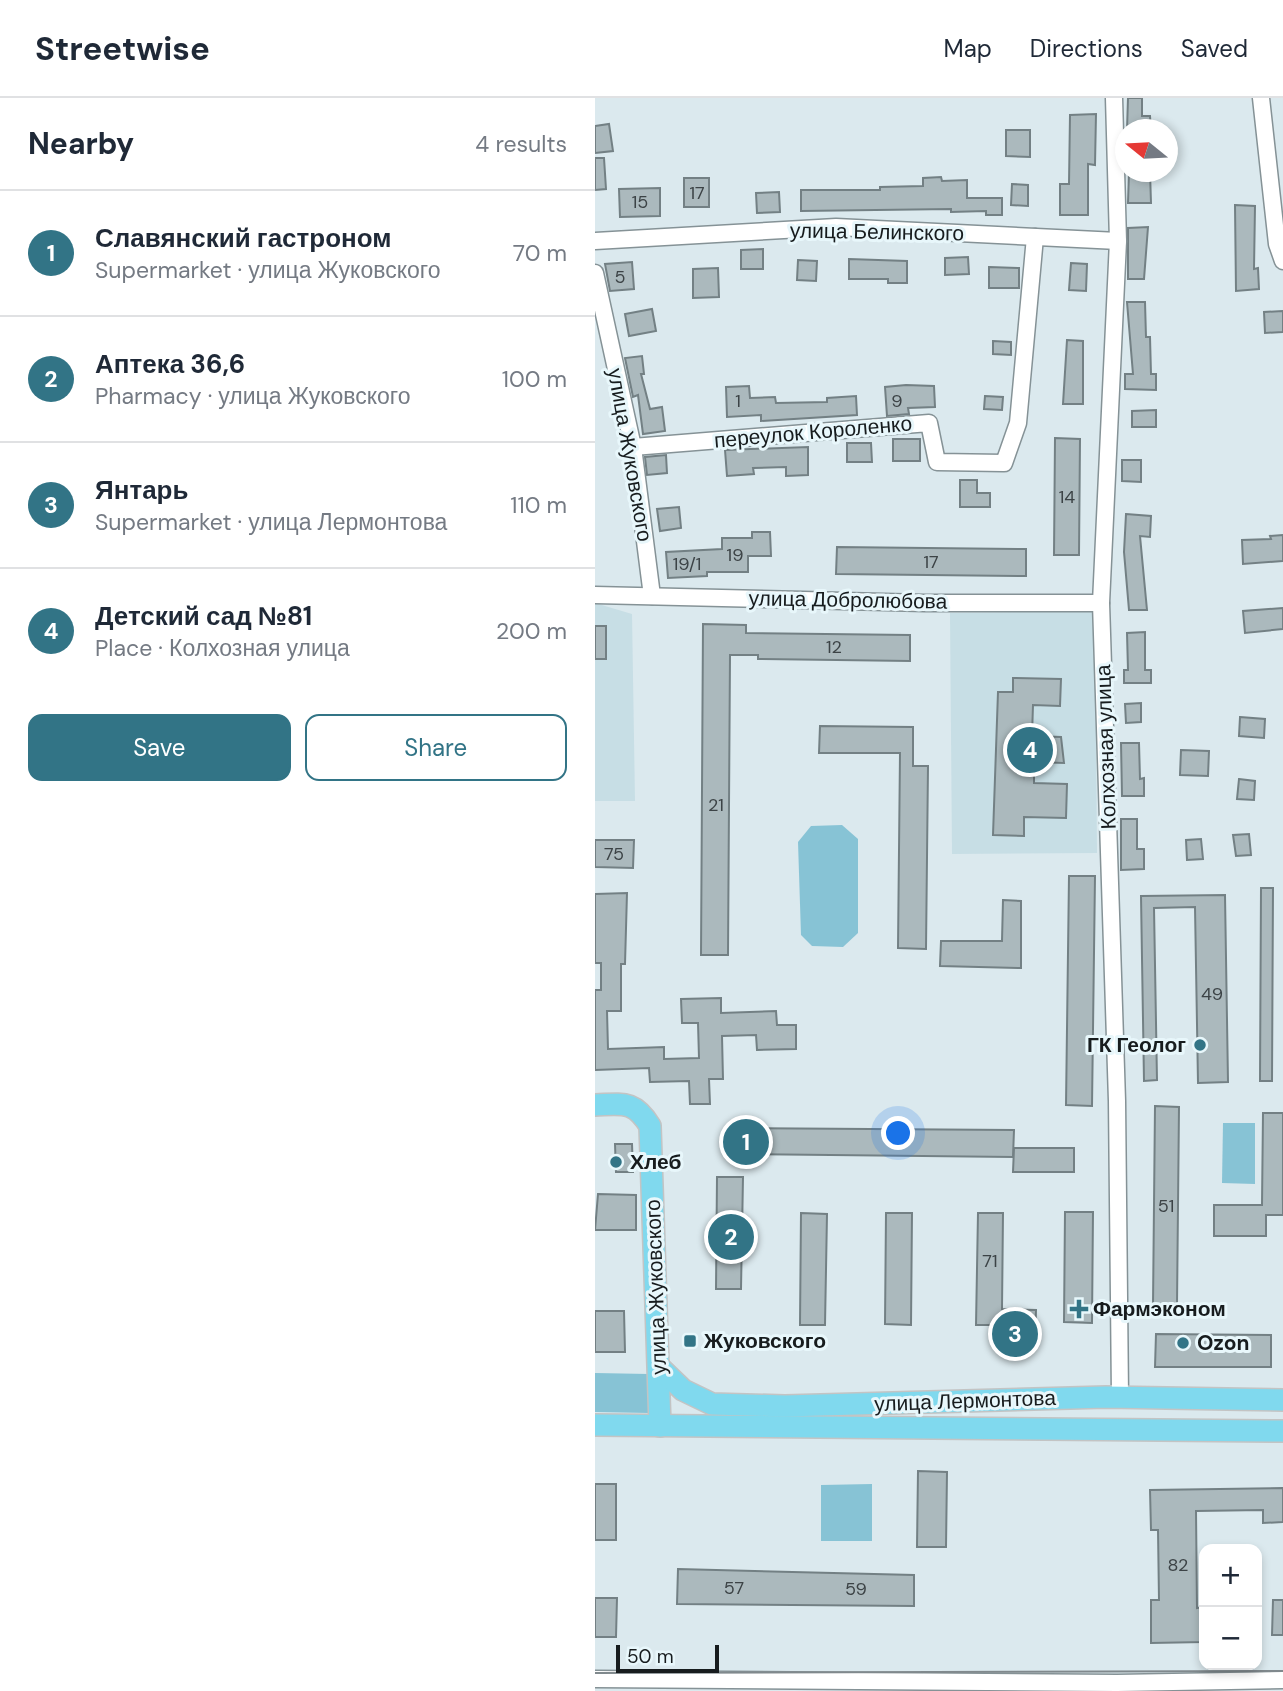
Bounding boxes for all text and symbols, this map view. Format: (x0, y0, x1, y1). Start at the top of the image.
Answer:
text: Streetwise (35, 27, 210, 70)
text: Map (944, 33, 992, 64)
text: Directions (1030, 33, 1143, 64)
text: Saved (1181, 33, 1248, 64)
north arrow (1115, 119, 1178, 182)
text: Nearby (28, 124, 134, 163)
text: 4 results (475, 129, 567, 159)
house number: 17 (689, 181, 705, 205)
house number: 15 (632, 190, 648, 214)
street label: улица Белинского (790, 216, 964, 248)
text: Славянский гастроном (95, 221, 392, 255)
text: 1 (47, 238, 55, 268)
text: 70 m (513, 238, 567, 268)
text: Supermarket · улица Жуковского (95, 255, 440, 285)
house number: 5 (615, 265, 625, 289)
text: Аптека 36,6 (95, 347, 245, 381)
text: 2 (44, 364, 58, 394)
text: 100 m (502, 364, 567, 394)
street label: улица Жуковского (601, 366, 659, 544)
text: Pharmacy · улица Жуковского (95, 381, 411, 411)
house number: 1 (735, 389, 741, 413)
house number: 9 (891, 389, 903, 413)
street label: переулок Короленко (713, 409, 913, 455)
text: Янтарь (95, 473, 188, 507)
house number: 14 (1059, 485, 1075, 509)
text: 3 (44, 490, 58, 520)
text: 110 m (510, 490, 567, 520)
text: Supermarket · улица Лермонтова (95, 507, 447, 537)
house number: 19 (727, 543, 743, 567)
house number: 17 (923, 550, 939, 574)
house number: 19/1 (673, 552, 701, 576)
street label: улица Добролюбова (748, 584, 948, 616)
text: Детский сад №81 (95, 599, 312, 633)
text: 4 (44, 616, 58, 646)
text: 200 m (496, 616, 567, 646)
text: Place · Колхозная улица (95, 633, 350, 663)
house number: 12 (826, 635, 842, 659)
street label: Колхозная улица (1089, 664, 1123, 830)
button: Save (28, 714, 291, 781)
button: Share (305, 714, 567, 781)
pin: 4 (1007, 724, 1053, 776)
house number: 21 (708, 793, 724, 817)
house number: 75 (604, 842, 624, 866)
house number: 49 (1201, 982, 1223, 1006)
place label: ГК Геолог (1087, 1031, 1186, 1059)
marker: ГК Геолог (1192, 1037, 1208, 1053)
pin: 1 (723, 1116, 769, 1168)
your location (881, 1116, 915, 1150)
place label: Хлеб (630, 1148, 681, 1176)
marker: Хлеб (608, 1154, 624, 1170)
house number: 51 (1158, 1194, 1174, 1218)
street label: улица Жуковского (639, 1199, 673, 1375)
pin: 2 (708, 1211, 754, 1263)
house number: 71 (982, 1249, 998, 1273)
place label: Фармэконом (1093, 1295, 1226, 1323)
marker: Фармэконом (1071, 1301, 1087, 1317)
pin: 3 (992, 1308, 1038, 1360)
place label: Жуковского (703, 1327, 826, 1355)
place label: Ozon (1197, 1329, 1250, 1357)
marker: Жуковского (682, 1333, 698, 1349)
marker: Ozon (1175, 1335, 1191, 1351)
street label: улица Лермонтова (874, 1384, 1057, 1418)
map controls (1199, 1544, 1262, 1670)
button: + (1199, 1544, 1262, 1607)
house number: 82 (1167, 1553, 1189, 1577)
house number: 57 (724, 1576, 744, 1600)
house number: 59 (845, 1577, 867, 1601)
button: − (1199, 1607, 1262, 1670)
scale bar (616, 1642, 719, 1674)
text: 50 m (627, 1644, 674, 1669)

